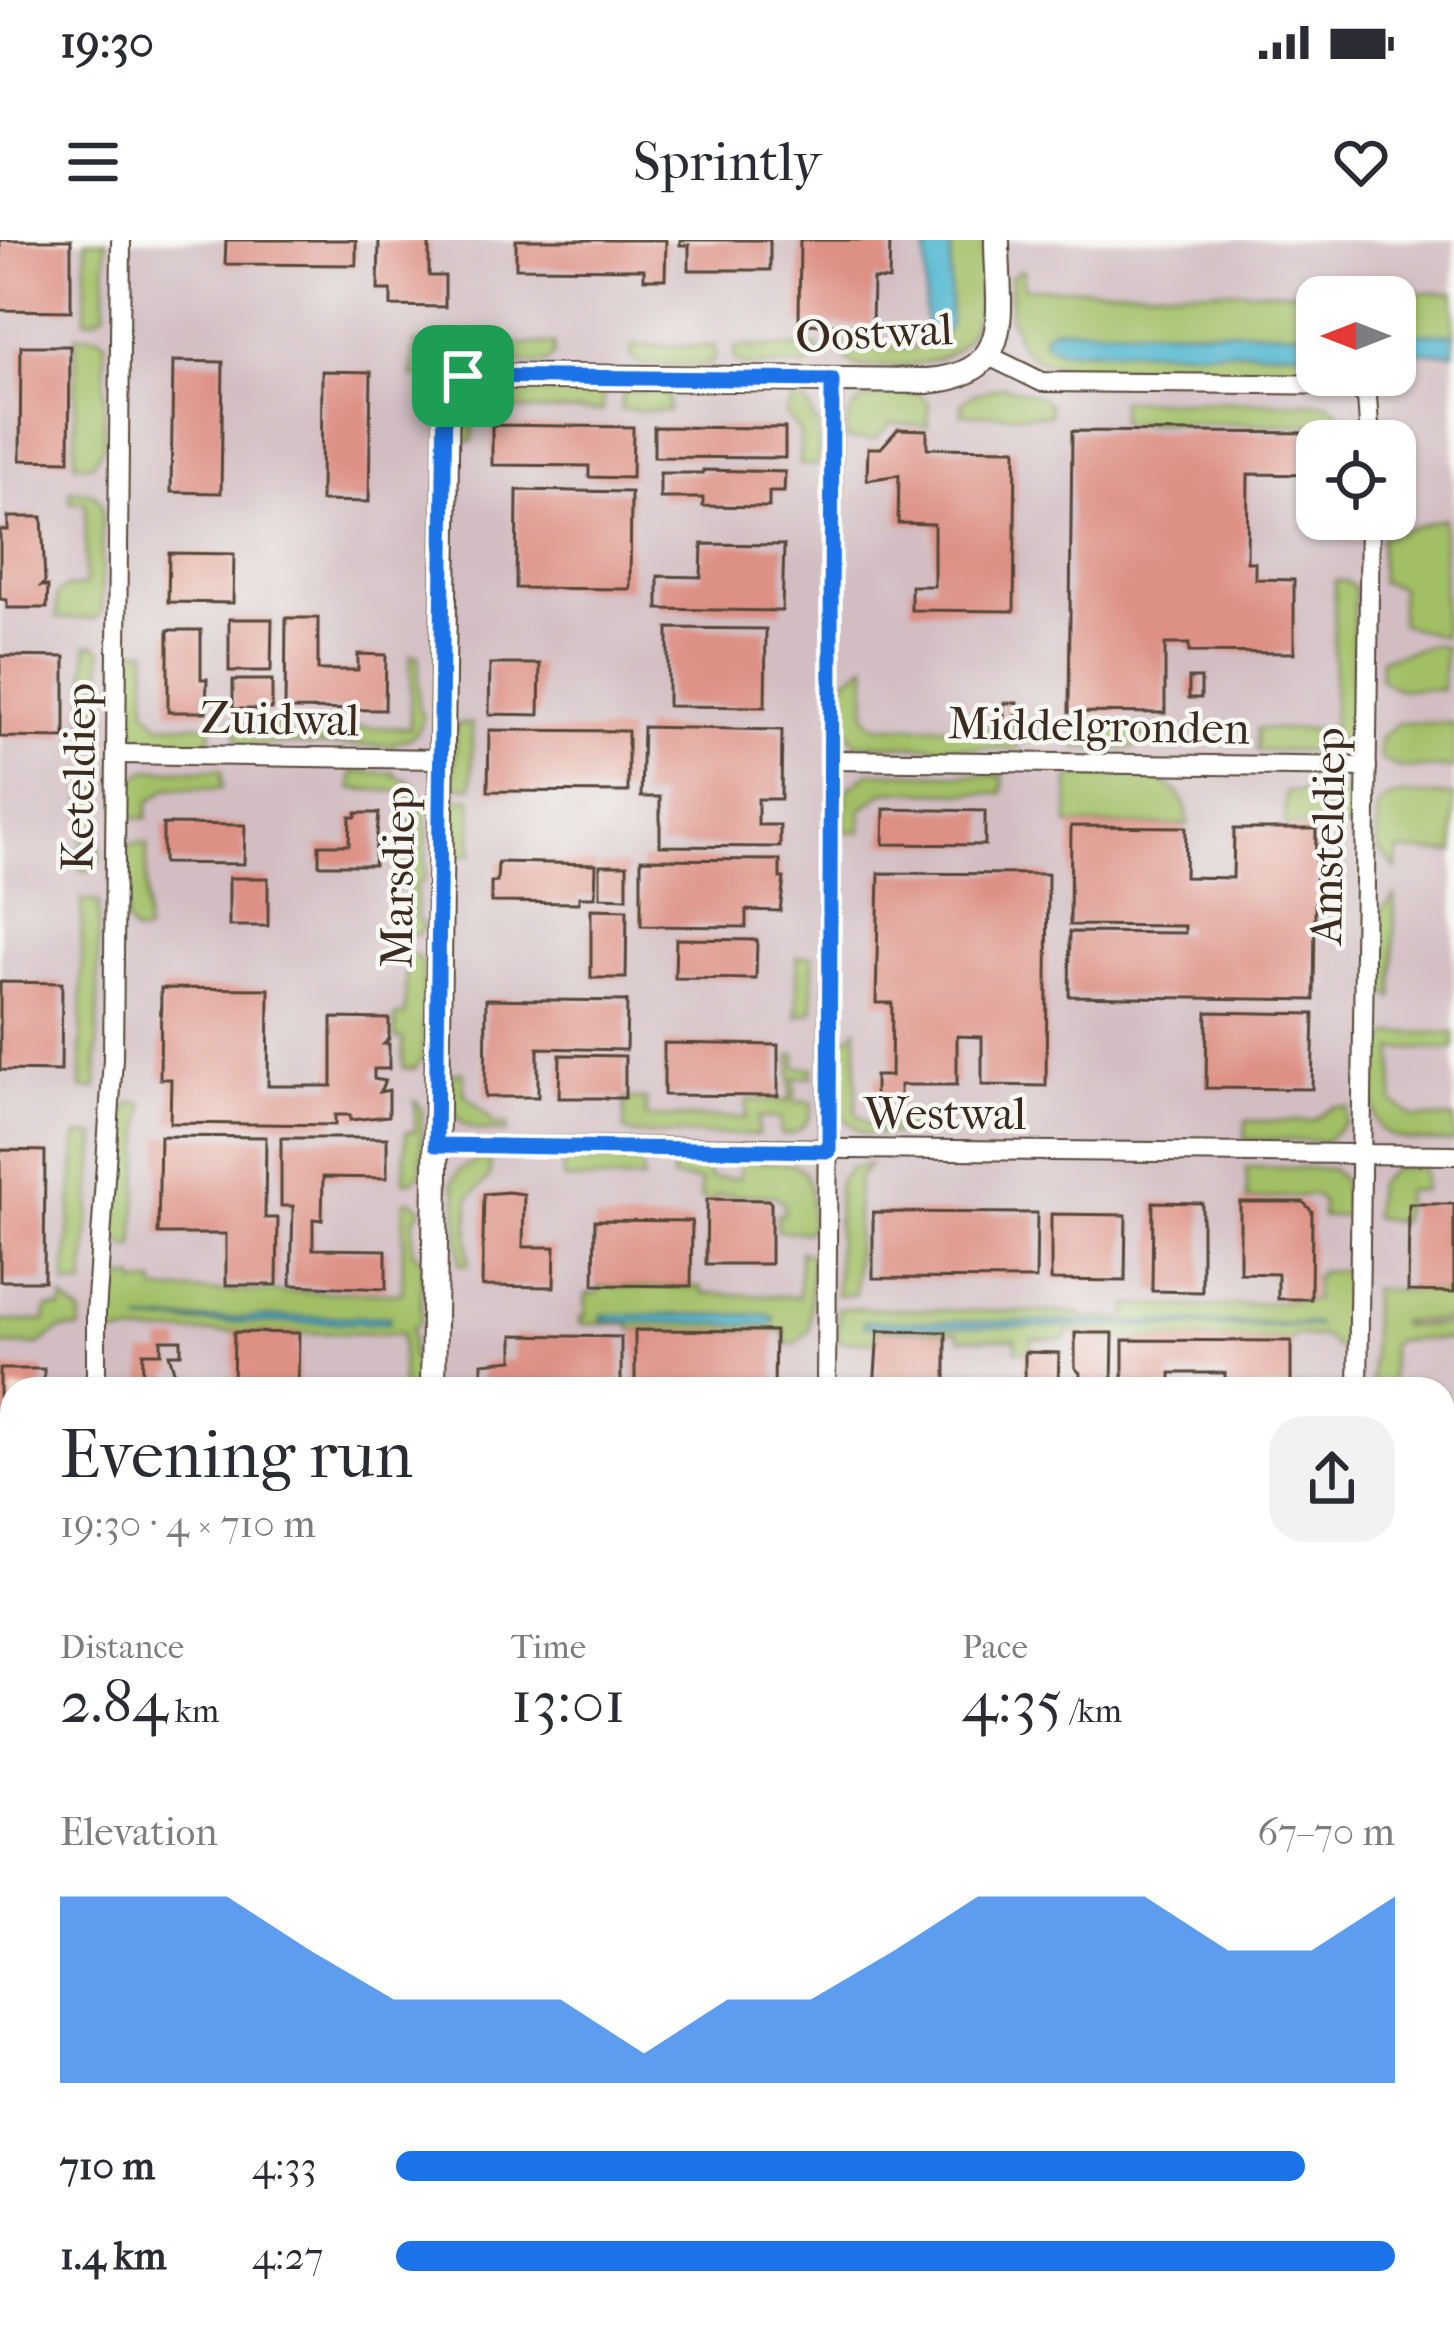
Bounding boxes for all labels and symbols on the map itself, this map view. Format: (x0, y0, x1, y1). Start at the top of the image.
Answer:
north arrow (1296, 276, 1416, 396)
street label: Oostwal (794, 303, 954, 364)
pin (412, 325, 514, 427)
street label: Keteldiep (51, 682, 108, 872)
street label: Zuidwal (200, 692, 360, 747)
street label: Middelgronden (948, 697, 1250, 756)
street label: Amsteldiep (1300, 727, 1357, 947)
street label: Marsdiep (370, 786, 427, 968)
street label: Westwal (863, 1088, 1026, 1141)

